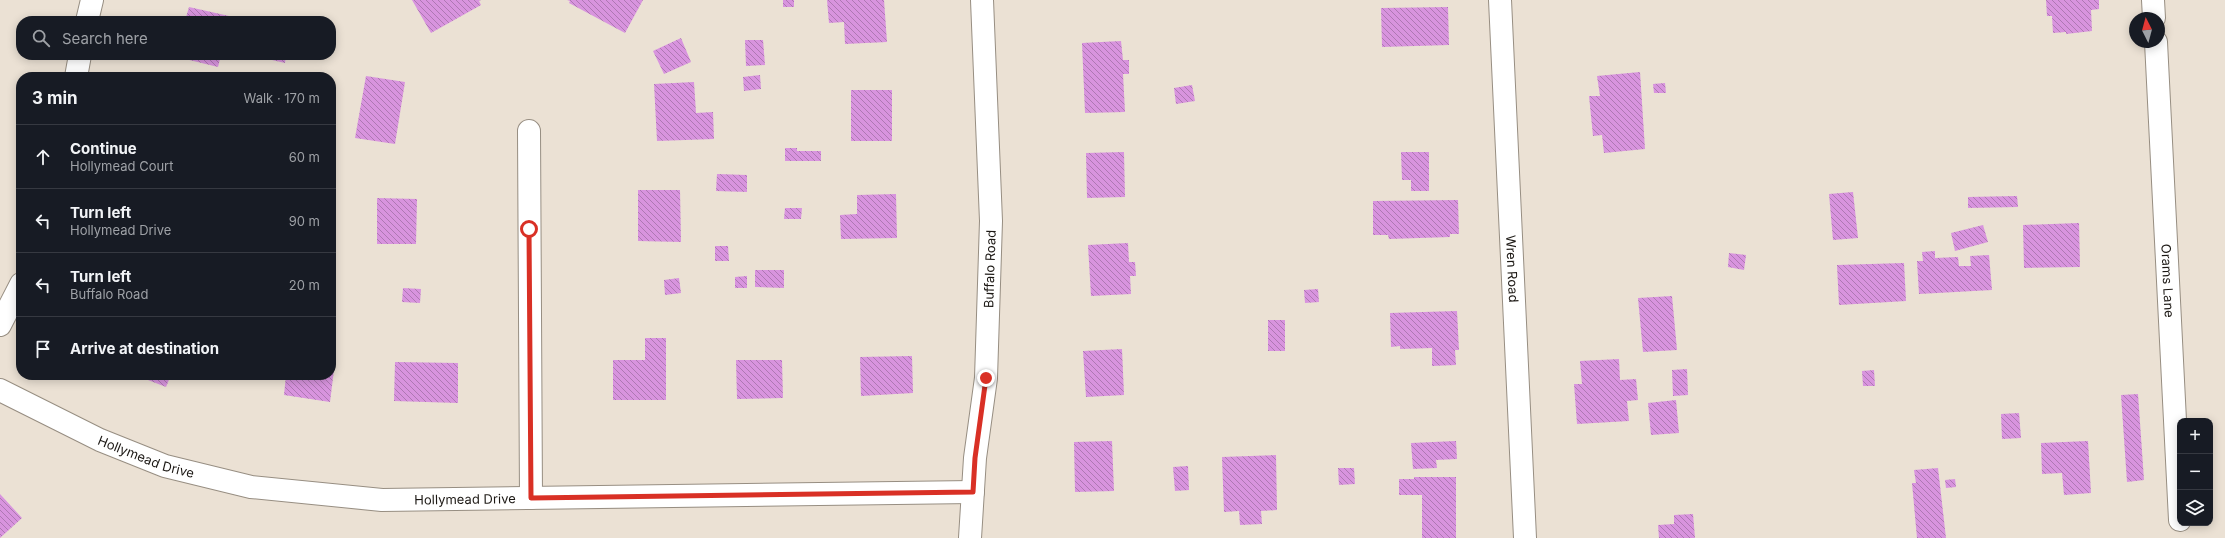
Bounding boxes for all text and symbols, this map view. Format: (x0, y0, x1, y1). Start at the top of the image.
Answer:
north arrow (2129, 12, 2165, 48)
search box (16, 16, 336, 60)
icon: search (30, 27, 52, 49)
text: Search here (62, 29, 148, 48)
text: 3 min (32, 88, 78, 108)
text: Walk · 170 m (244, 90, 320, 106)
text: Continue (70, 139, 137, 158)
icon: ahead (32, 146, 54, 168)
text: 60 m (289, 149, 320, 165)
text: Hollymead Court (70, 158, 173, 174)
text: Turn left (70, 203, 131, 222)
icon: left (32, 210, 54, 232)
text: 90 m (289, 213, 320, 229)
route start (520, 220, 538, 238)
text: Hollymead Drive (70, 222, 171, 238)
street label: Buffalo Road (980, 230, 999, 308)
street label: Wren Road (1503, 235, 1522, 303)
street label: Orams Lane (2158, 243, 2178, 318)
text: Turn left (70, 267, 131, 286)
icon: left (32, 274, 54, 296)
text: 20 m (289, 277, 320, 293)
text: Buffalo Road (70, 286, 148, 302)
icon: arrive (32, 338, 54, 360)
text: Arrive at destination (70, 339, 219, 358)
route end (977, 369, 995, 387)
map controls (2177, 418, 2213, 526)
button: + (2177, 418, 2213, 454)
street label: Hollymead Drive (96, 432, 196, 481)
button: − (2177, 454, 2213, 490)
street label: Hollymead Drive (414, 490, 516, 508)
button: layers (2177, 490, 2213, 526)

